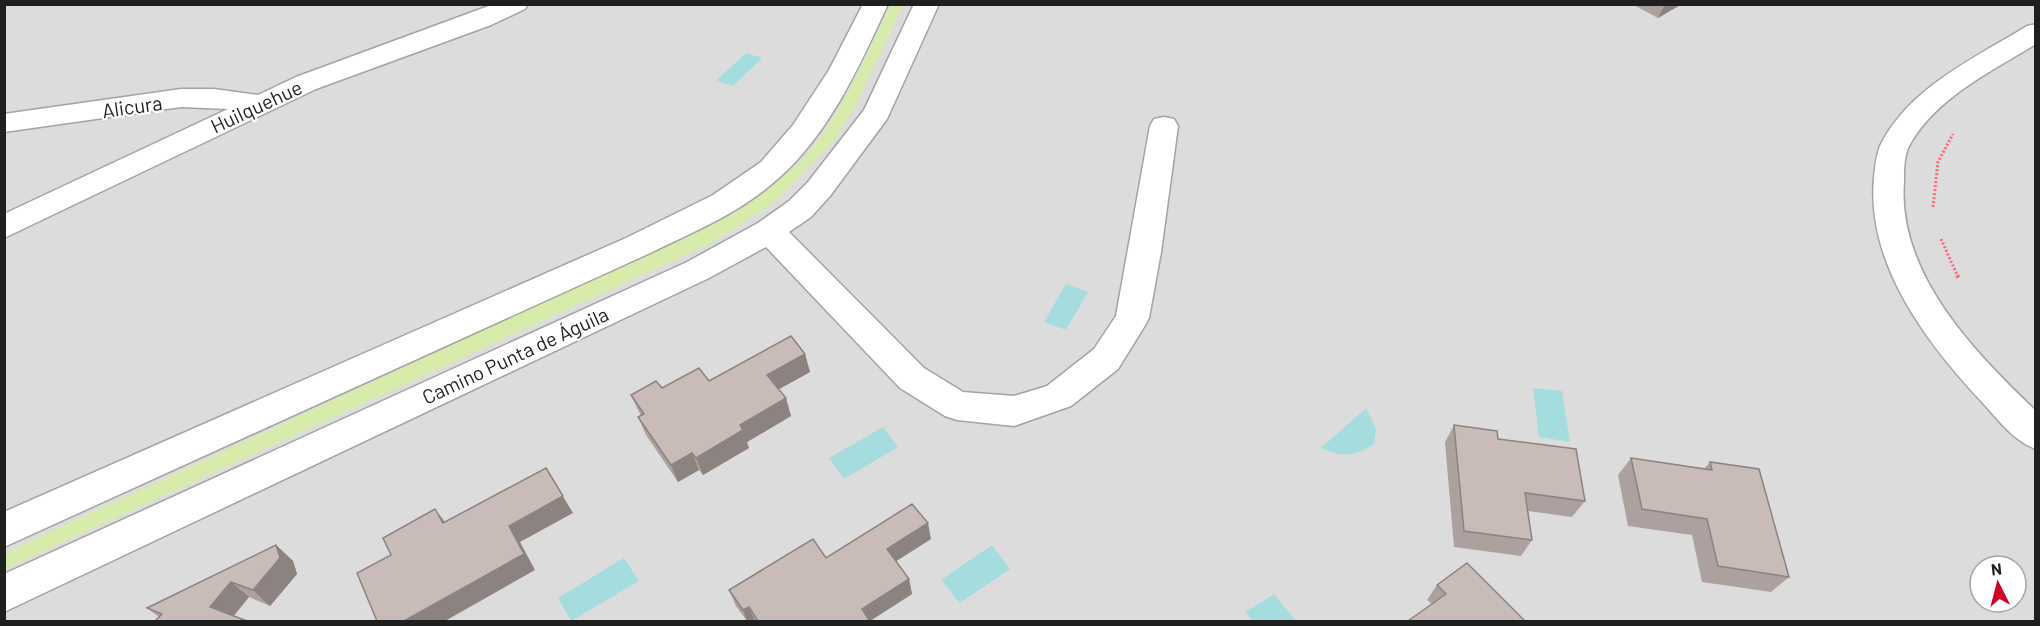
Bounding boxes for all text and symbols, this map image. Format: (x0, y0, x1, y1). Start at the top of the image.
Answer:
street label: Huilquehue (206, 74, 306, 138)
street label: Alicura (100, 90, 164, 122)
street label: Camino Punta de Águila (418, 301, 612, 409)
north arrow (1968, 554, 2028, 614)
text: N (1990, 559, 2003, 579)

